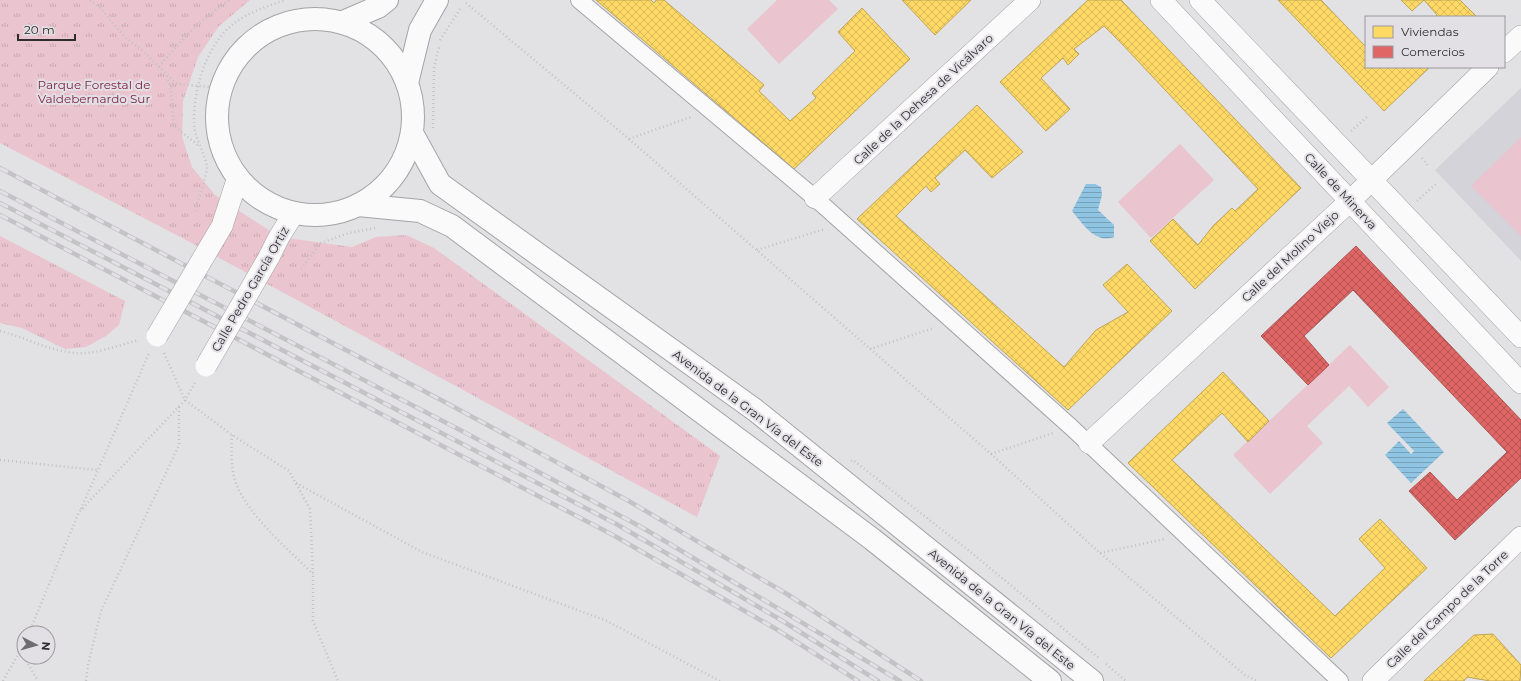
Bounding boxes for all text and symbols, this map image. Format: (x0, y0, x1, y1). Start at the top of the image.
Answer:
scale bar (18, 16, 75, 42)
legend (1365, 16, 1505, 68)
text: 20 m (24, 22, 55, 37)
text: Viviendas (1401, 24, 1459, 39)
street label: Calle de la Dehesa de Vicálvaro (850, 30, 996, 168)
text: Comercios (1401, 44, 1465, 59)
park label: Parque Forestal de Valdebernardo Sur (38, 77, 150, 106)
street label: Calle de Minerva (1302, 150, 1380, 232)
street label: Calle del Molino Viejo (1238, 207, 1342, 305)
street label: Calle Pedro García Ortiz (208, 224, 292, 354)
street label: Avenida de la Gran Vía del Este (670, 346, 826, 470)
street label: Avenida de la Gran Vía del Este (926, 545, 1078, 673)
street label: Calle del Campo de la Torre (1383, 547, 1511, 671)
north arrow (16, 625, 56, 665)
text: N (39, 641, 53, 651)

